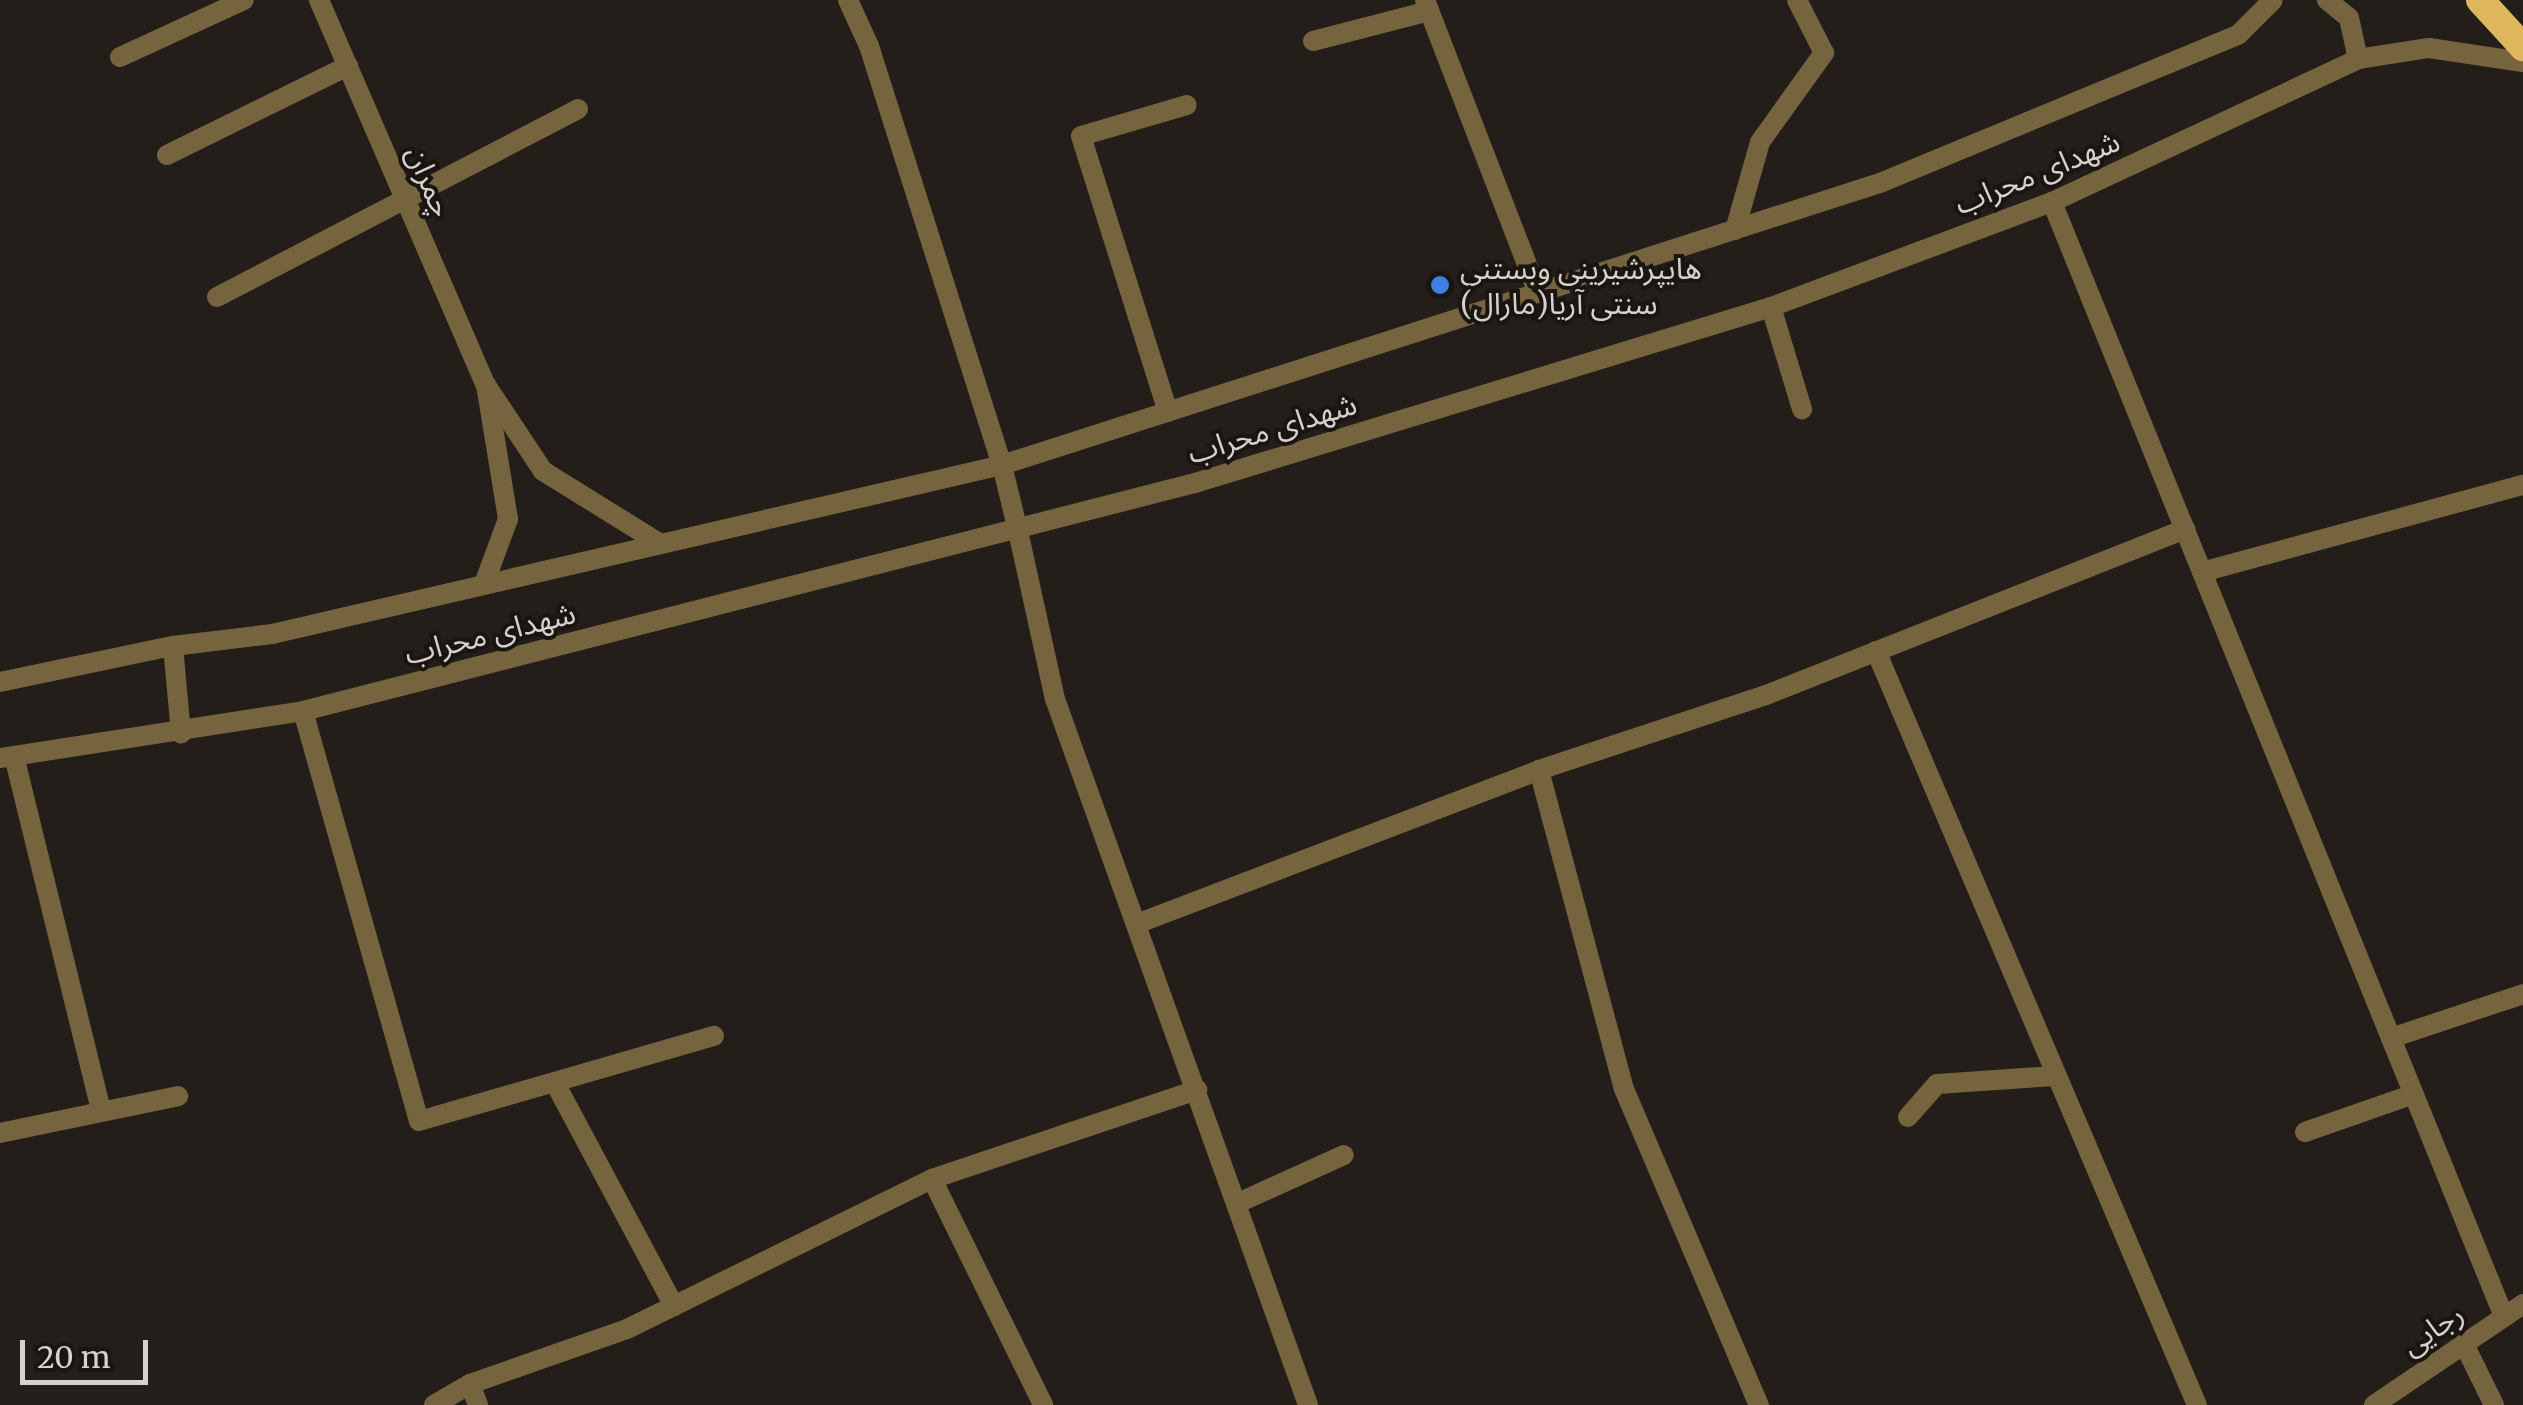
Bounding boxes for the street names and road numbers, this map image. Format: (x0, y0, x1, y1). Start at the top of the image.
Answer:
street label: شهدای محراب (1949, 123, 2125, 221)
street label: چمران (399, 140, 461, 222)
street label: شهدای محراب (1183, 385, 1361, 471)
street label: شهدای محراب (401, 594, 579, 672)
street label: رجایی (2394, 1295, 2470, 1363)

